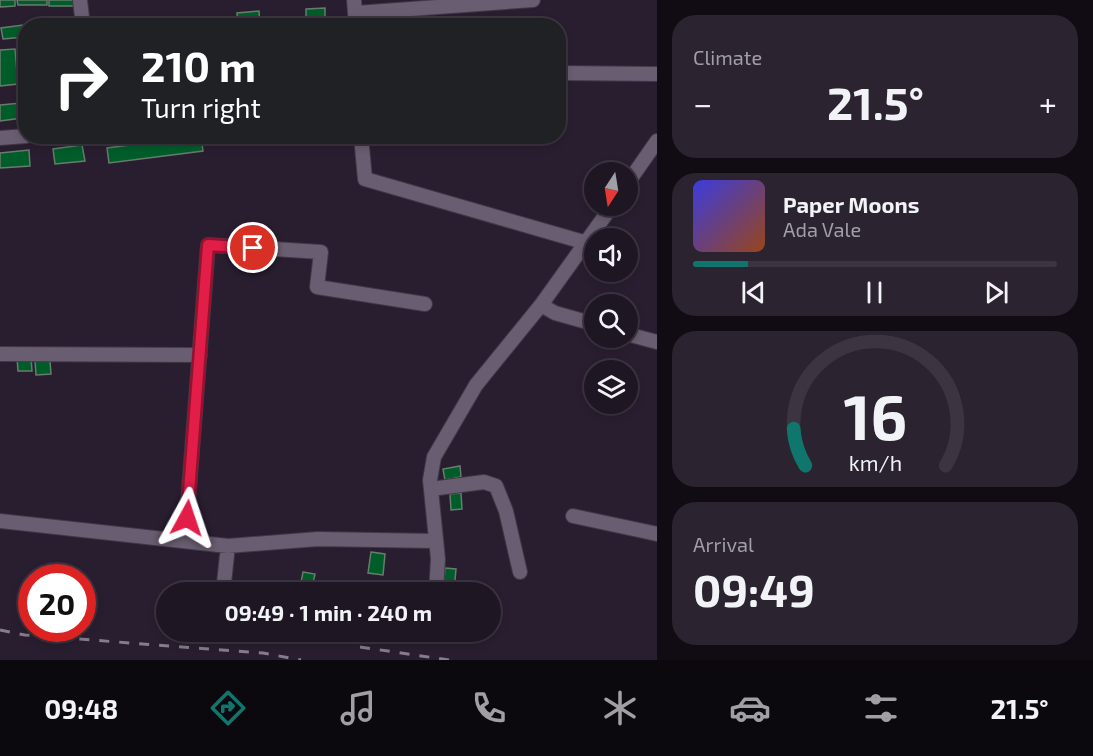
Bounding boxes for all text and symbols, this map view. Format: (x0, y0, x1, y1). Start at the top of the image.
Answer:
text: 210 m (141, 40, 256, 90)
icon: right (42, 42, 120, 120)
text: Climate (693, 45, 762, 69)
text: 21.5° (827, 75, 924, 129)
text: − (693, 83, 712, 123)
text: + (1039, 83, 1057, 123)
text: Turn right (141, 91, 261, 123)
north arrow (584, 162, 638, 216)
map controls (584, 162, 638, 414)
text: Paper Moons (783, 191, 919, 217)
text: Ada Vale (783, 217, 861, 241)
pin (227, 222, 278, 273)
button: sound (584, 228, 638, 282)
icon: arrive (236, 231, 269, 264)
icon: previous (737, 276, 770, 309)
icon: pause (858, 276, 891, 309)
icon: next (980, 276, 1013, 309)
button: search (584, 294, 638, 348)
button: layers (584, 360, 638, 414)
text: 16 (843, 378, 907, 453)
text: km/h (848, 450, 902, 475)
position arrow (155, 486, 219, 550)
text: Arrival (693, 532, 754, 556)
text: 09:49 (693, 562, 815, 616)
speed limit sign: 20 (18, 564, 96, 642)
text: 09:49 · 1 min · 240 m (225, 599, 432, 625)
icon: directions (207, 687, 249, 729)
icon: music (337, 687, 379, 729)
icon: phone (468, 687, 510, 729)
icon: climate (599, 687, 641, 729)
icon: car (729, 687, 771, 729)
icon: filters (860, 687, 902, 729)
text: 09:48 (44, 692, 118, 724)
text: 21.5° (991, 692, 1049, 724)

